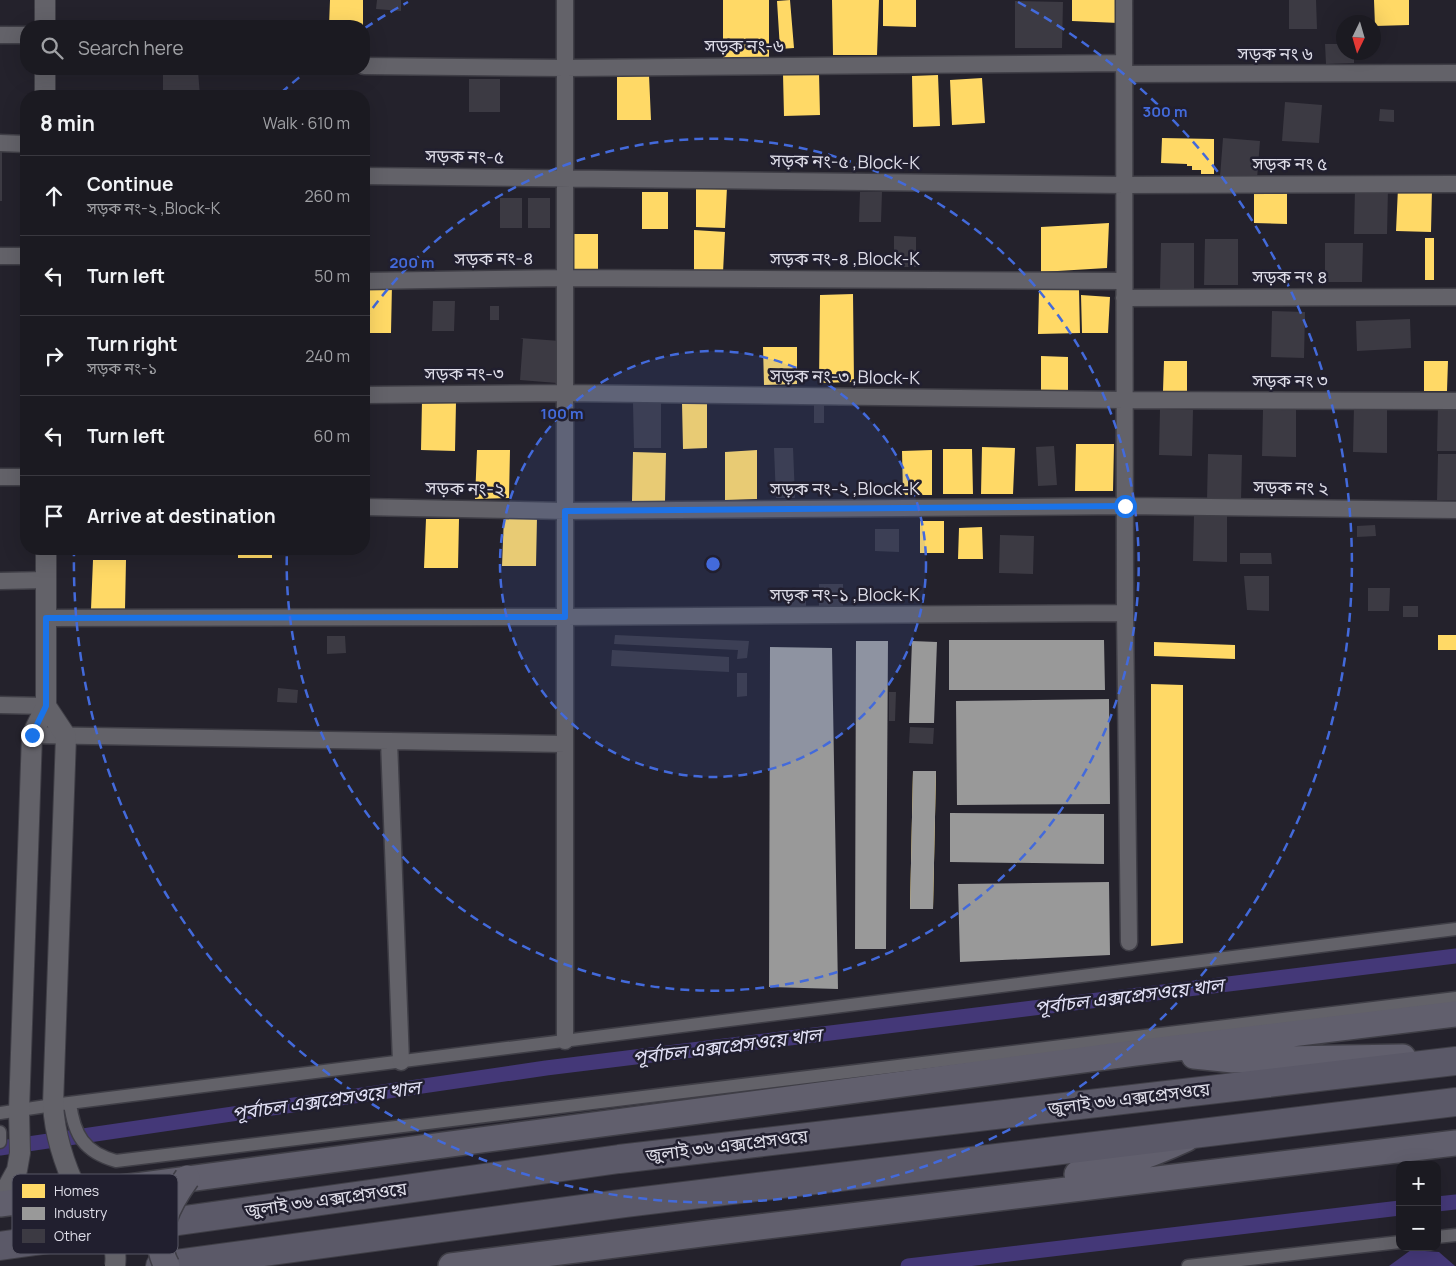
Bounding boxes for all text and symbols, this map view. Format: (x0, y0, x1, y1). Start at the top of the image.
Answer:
north arrow (1336, 15, 1381, 60)
search box (20, 20, 370, 75)
street label: সড়ক নং-৬ (703, 33, 784, 57)
icon: search (38, 34, 66, 62)
text: Search here (78, 35, 184, 61)
street label: সড়ক নং ৬ (1236, 41, 1313, 65)
text: 300 m (1143, 101, 1187, 122)
text: 8 min (40, 109, 95, 137)
text: Walk · 610 m (263, 112, 350, 134)
street label: সড়ক নং-৫ (424, 143, 505, 169)
street label: সড়ক নং-৫ ,Block-K (769, 148, 921, 174)
street label: সড়ক নং ৫ (1251, 151, 1328, 175)
text: Continue (87, 171, 173, 197)
icon: ahead (40, 182, 68, 210)
text: 260 m (304, 185, 350, 207)
text: সড়ক নং-২ ,Block-K (87, 197, 220, 219)
street label: সড়ক নং-৪ (453, 245, 534, 271)
street label: সড়ক নং-৪ ,Block-K (769, 246, 920, 270)
text: 200 m (389, 252, 435, 273)
icon: left (40, 262, 68, 290)
text: Turn left (87, 263, 165, 289)
street label: সড়ক নং ৪ (1251, 264, 1328, 288)
text: 50 m (314, 265, 350, 287)
text: Turn right (87, 331, 177, 357)
icon: right (40, 342, 68, 370)
text: 240 m (305, 345, 350, 367)
text: সড়ক নং-১ (87, 357, 157, 379)
street label: সড়ক নং-৩ (423, 361, 504, 385)
street label: সড়ক নং-৩ ,Block-K (769, 363, 921, 389)
street label: সড়ক নং ৩ (1251, 368, 1328, 392)
text: 100 m (541, 403, 583, 424)
icon: left (40, 422, 68, 450)
text: Turn left (87, 423, 165, 449)
text: 60 m (314, 425, 350, 447)
street label: সড়ক নং ২ (1252, 474, 1329, 500)
street label: সড়ক নং-২ (424, 475, 505, 501)
street label: সড়ক নং-২ ,Block-K (769, 476, 920, 500)
route start (1114, 495, 1137, 518)
icon: arrive (40, 502, 68, 530)
text: Arrive at destination (87, 503, 276, 529)
centre of rings (704, 555, 722, 573)
street label: সড়ক নং-১ ,Block-K (769, 582, 920, 606)
route end (21, 724, 44, 747)
water label: পূর্বাচল এক্সপ্রেসওয়ে খাল (1033, 971, 1229, 1020)
water label: পূর্বাচল এক্সপ্রেসওয়ে খাল (631, 1021, 827, 1070)
water label: পূর্বাচল এক্সপ্রেসওয়ে খাল (230, 1073, 426, 1126)
street label: জুলাই ৩৬ এক্সপ্রেসওয়ে (1045, 1076, 1212, 1120)
street label: জুলাই ৩৬ এক্সপ্রেসওয়ে (643, 1123, 810, 1167)
map controls (1396, 1161, 1441, 1251)
button: + (1396, 1161, 1441, 1206)
legend (12, 1174, 178, 1254)
street label: জুলাই ৩৬ এক্সপ্রেসওয়ে (242, 1176, 409, 1222)
text: Homes (54, 1181, 99, 1200)
text: Industry (54, 1203, 108, 1222)
button: − (1396, 1206, 1441, 1251)
text: Other (54, 1226, 91, 1245)

